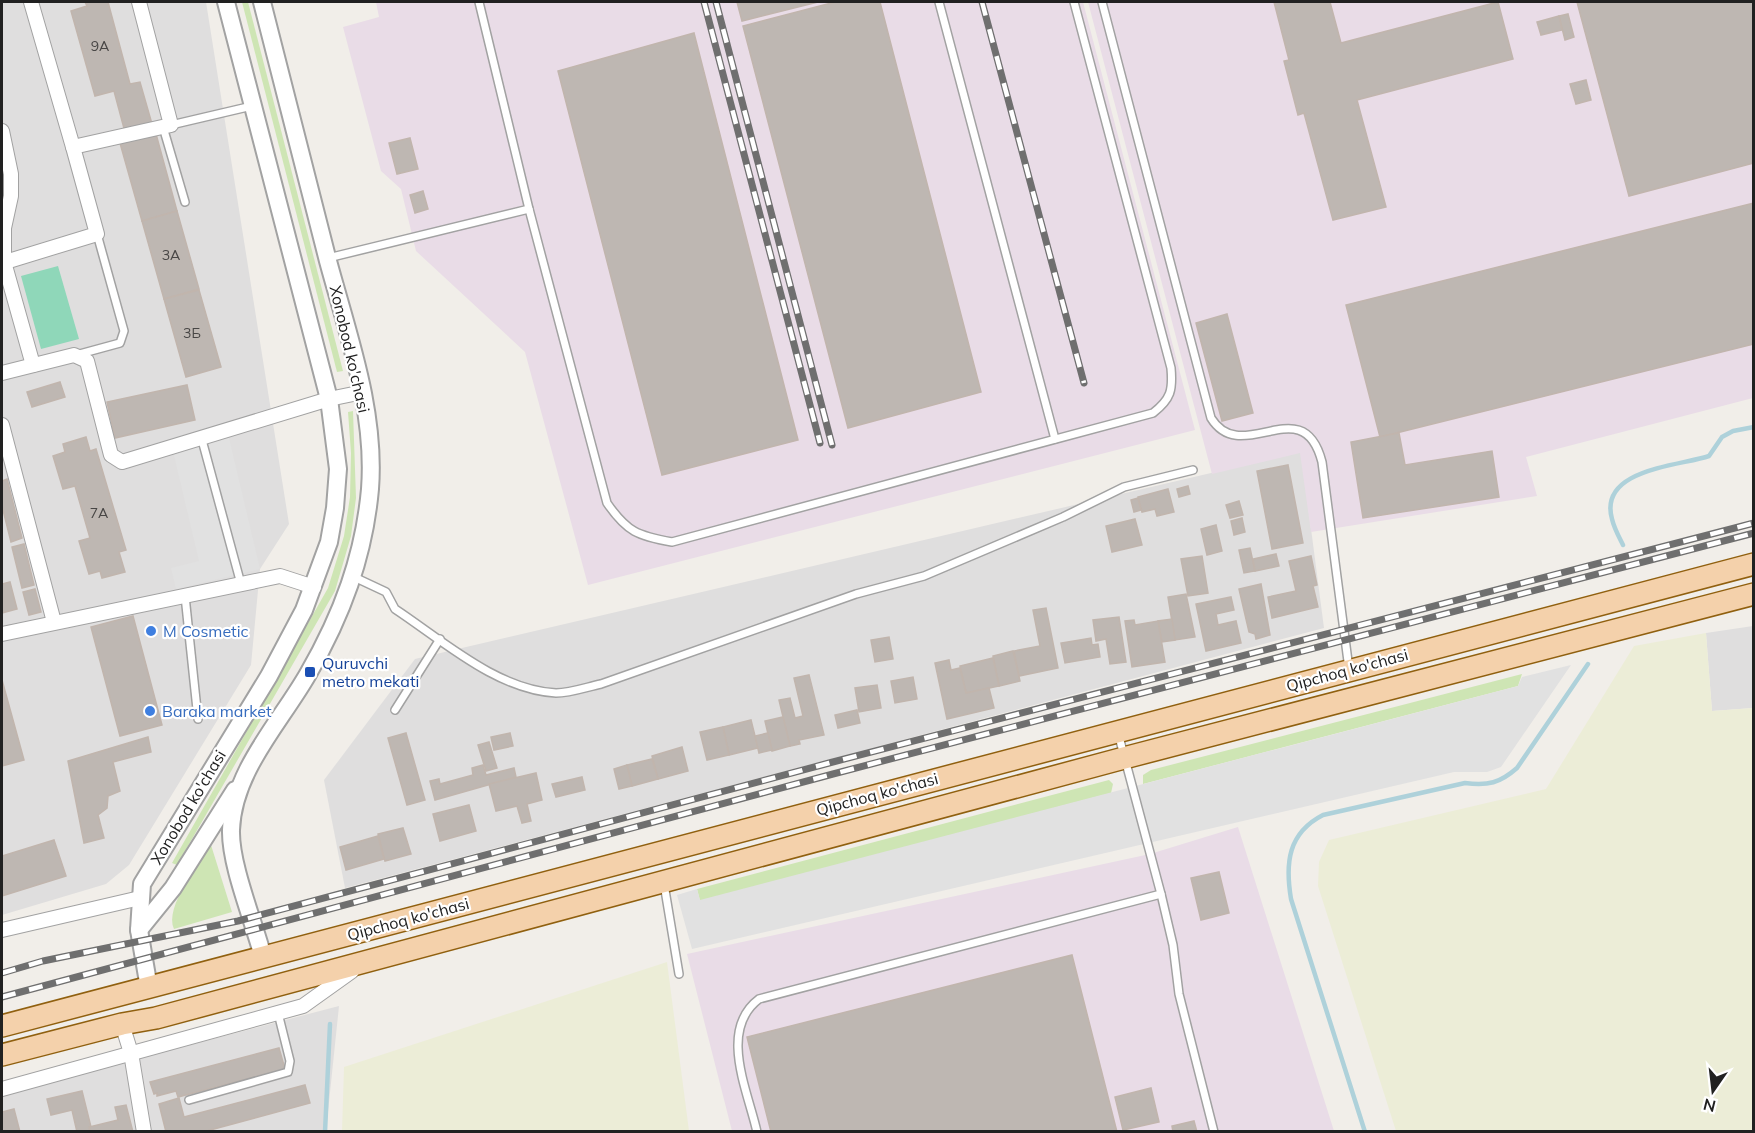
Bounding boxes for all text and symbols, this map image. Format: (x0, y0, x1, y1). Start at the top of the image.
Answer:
house number: 9А (91, 37, 110, 55)
house number: 3А (162, 246, 181, 264)
street label: Xonobod ko'chasi (326, 283, 374, 415)
house number: 3Б (183, 324, 201, 342)
house number: 7А (90, 504, 109, 522)
place label: M Cosmetic (163, 621, 249, 641)
marker: M Cosmetic (144, 624, 158, 638)
street label: Qipchoq ko'chasi (1284, 644, 1410, 696)
place label: Quruvchi metro mekati (322, 653, 419, 691)
marker: Quruvchi metro mekati (303, 665, 317, 679)
place label: Baraka market (162, 701, 272, 721)
marker: Baraka market (143, 704, 157, 718)
street label: Xonobod ko'chasi (146, 746, 230, 868)
street label: Qipchoq ko'chasi (814, 768, 940, 820)
street label: Qipchoq ko'chasi (345, 893, 471, 945)
north arrow (1683, 1061, 1743, 1121)
text: N (1701, 1094, 1718, 1117)

